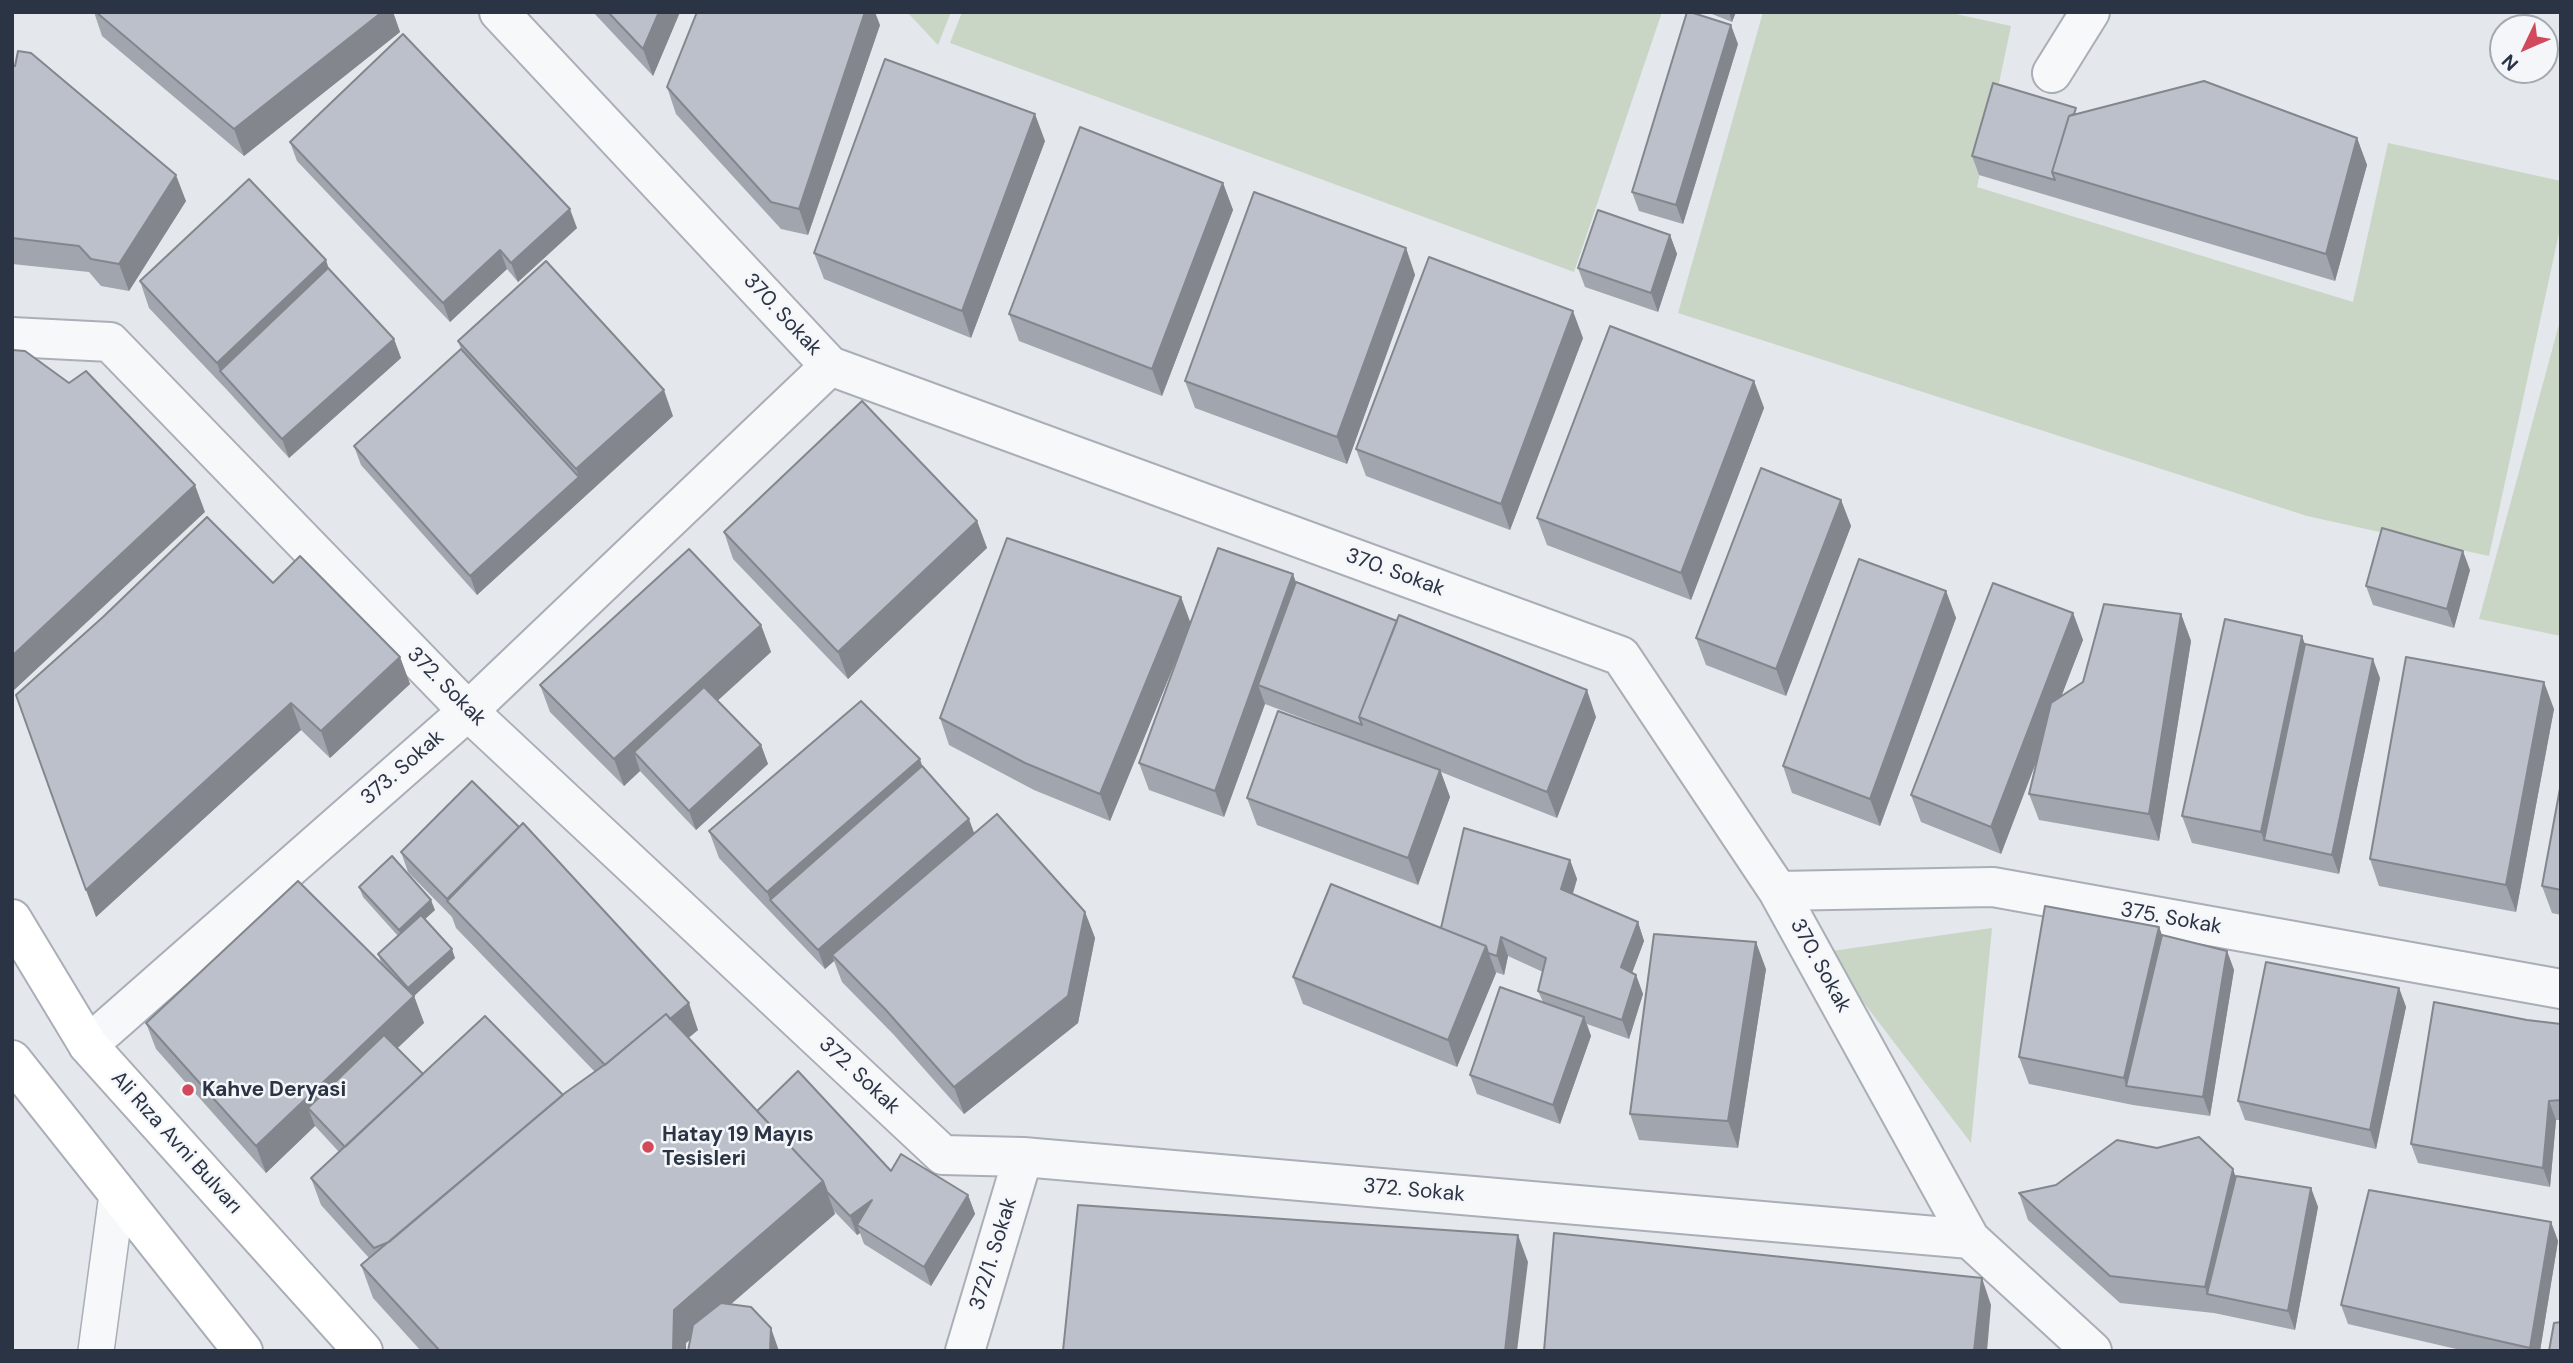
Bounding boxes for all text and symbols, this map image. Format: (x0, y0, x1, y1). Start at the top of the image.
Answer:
north arrow (2489, 14, 2559, 84)
text: N (2496, 49, 2524, 76)
street label: 370. Sokak (738, 269, 826, 361)
street label: 370. Sokak (1342, 543, 1448, 603)
street label: 372. Sokak (401, 642, 491, 732)
street label: 373. Sokak (356, 725, 450, 811)
street label: 375. Sokak (2118, 898, 2224, 940)
street label: 370. Sokak (1784, 915, 1856, 1017)
street label: 372. Sokak (813, 1032, 905, 1120)
street label: Ali Rıza Avni Bulvarı (105, 1066, 247, 1220)
place label: Kahve Deryasi (202, 1077, 346, 1103)
marker: Kahve Deryasi (180, 1082, 196, 1098)
place label: Hatay 19 Mayıs Tesisleri (662, 1122, 814, 1172)
marker: Hatay 19 Mayıs Tesisleri (640, 1139, 656, 1155)
street label: 372. Sokak (1362, 1174, 1466, 1208)
street label: 372/1. Sokak (965, 1195, 1023, 1313)

